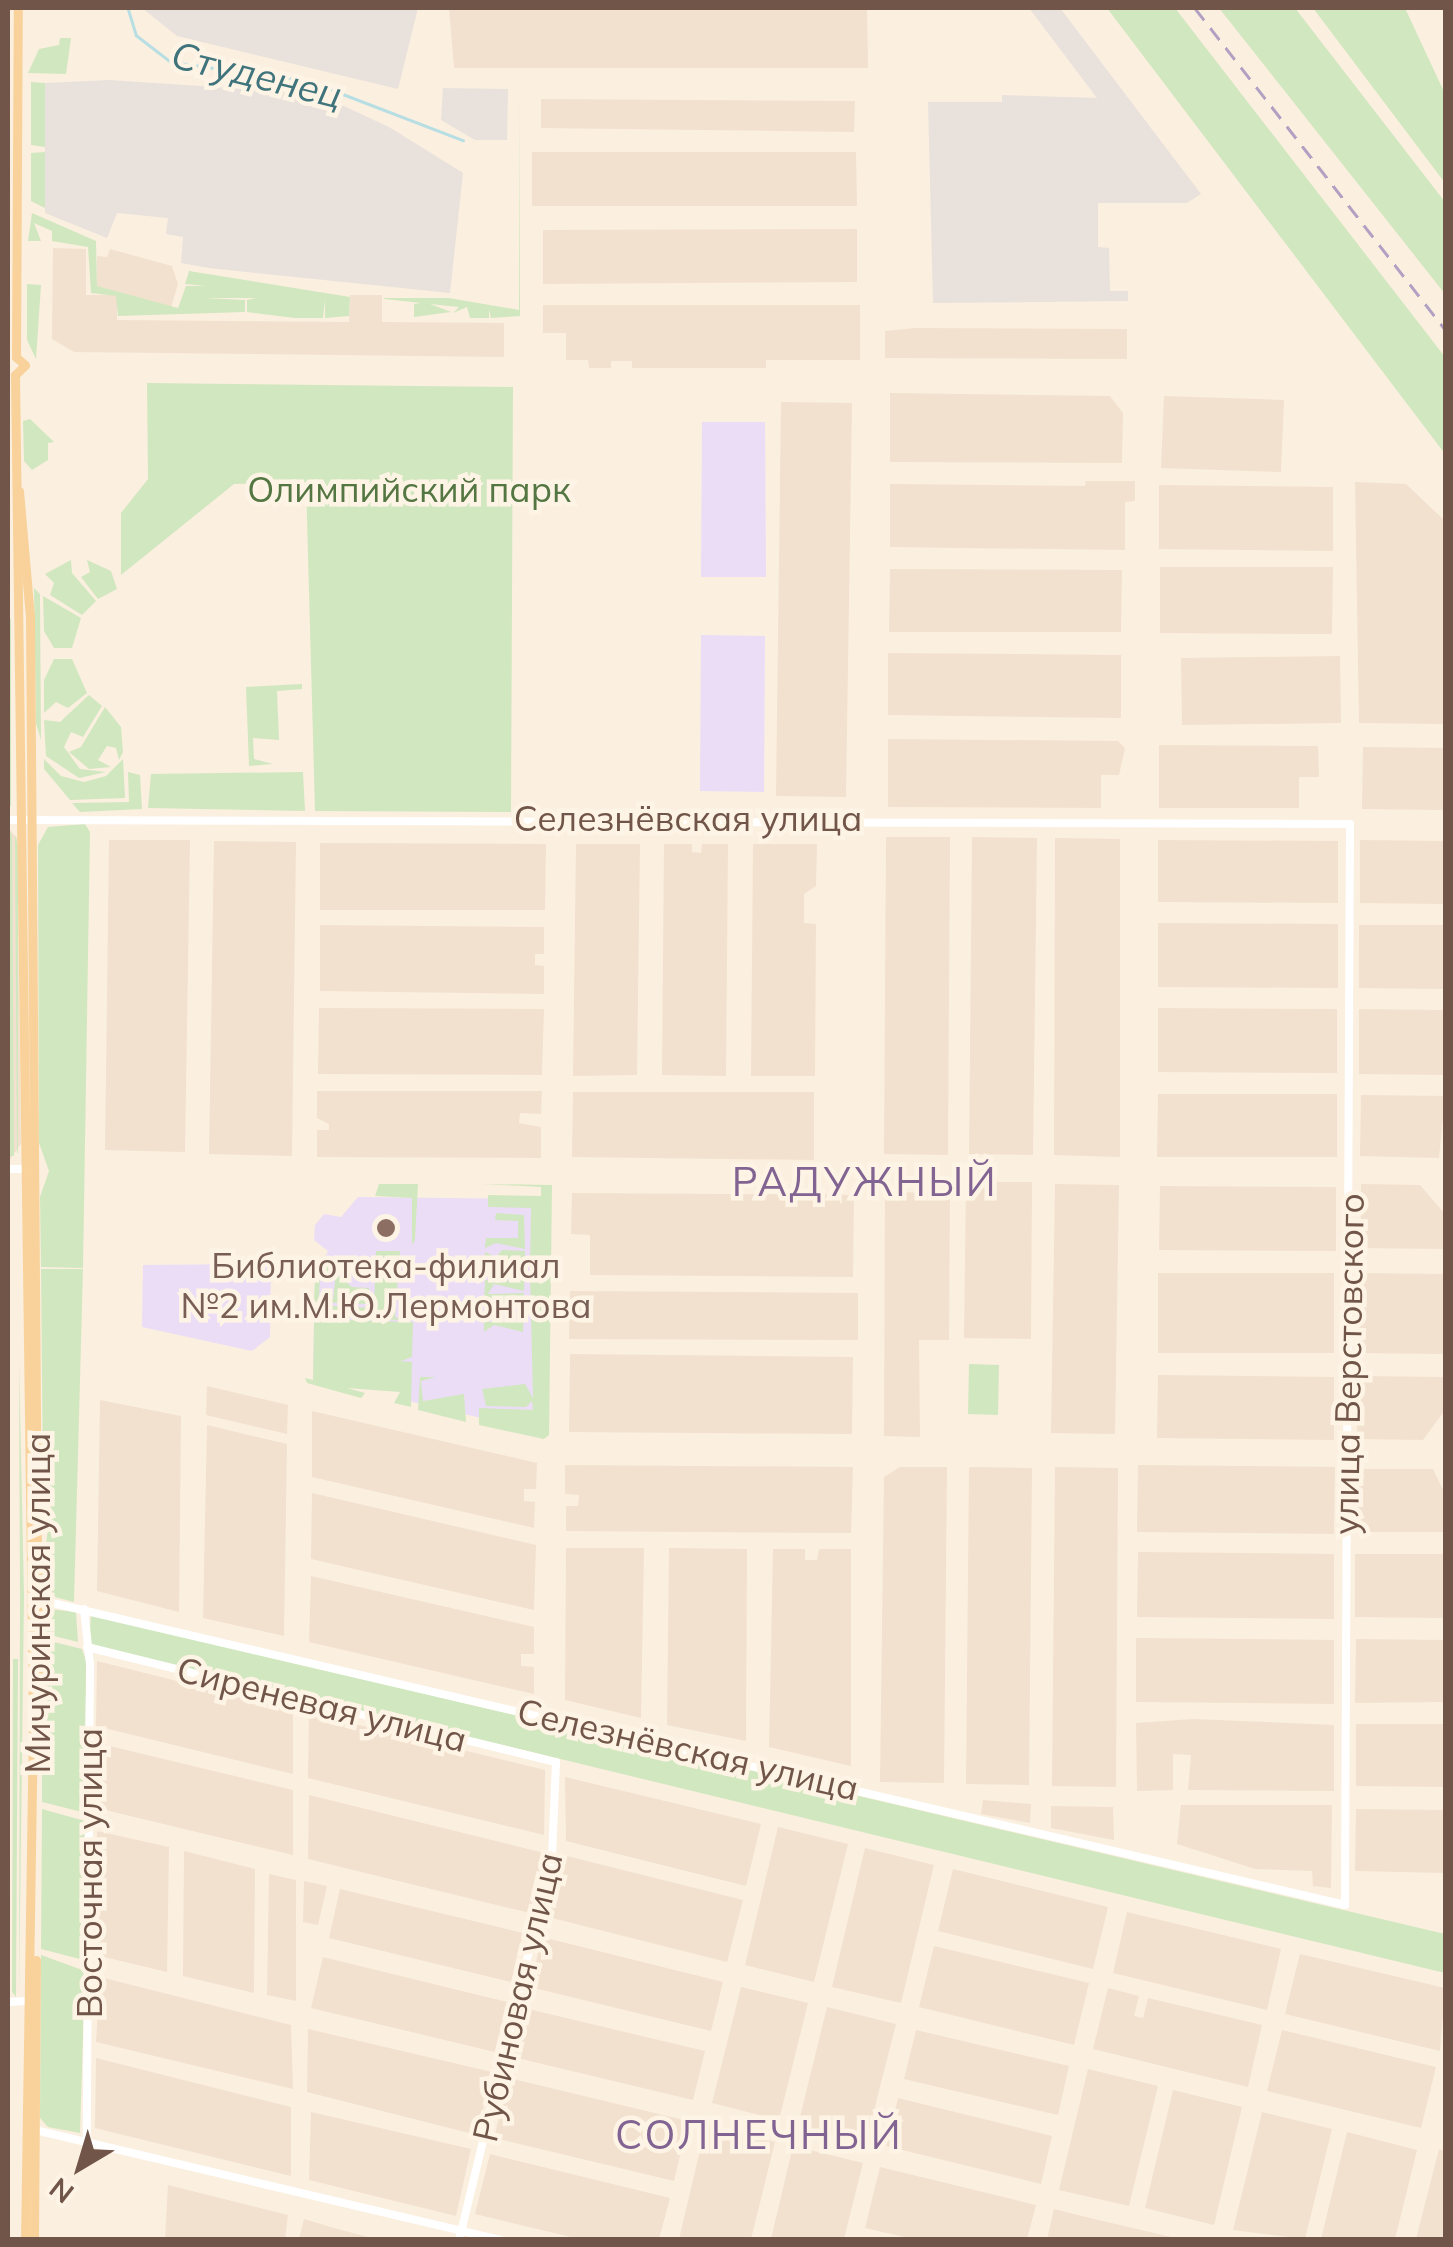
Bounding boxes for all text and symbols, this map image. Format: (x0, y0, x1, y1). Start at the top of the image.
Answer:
water label: Студенец (167, 32, 347, 118)
park label: Олимпийский парк (247, 468, 571, 510)
street label: Селезнёвская улица (514, 797, 862, 839)
district label: РАДУЖНЫЙ (732, 1157, 998, 1205)
street label: улица Верстовского (1324, 1193, 1372, 1535)
marker: Библиотека-филиал №2 им.М.Ю.Лермонтова (375, 1217, 397, 1239)
place label: Библиотека-филиал №2 им.М.Ю.Лермонтова (180, 1244, 592, 1326)
street label: Мичуринская улица (16, 1433, 58, 1773)
street label: Сиреневая улица (173, 1648, 471, 1760)
street label: Селезнёвская улица (513, 1689, 863, 1809)
street label: Восточная улица (68, 1728, 110, 2018)
street label: Рубиновая улица (463, 1848, 571, 2146)
district label: СОЛНЕЧНЫЙ (615, 2110, 903, 2158)
north arrow (30, 2117, 130, 2217)
text: N (42, 2171, 80, 2211)

